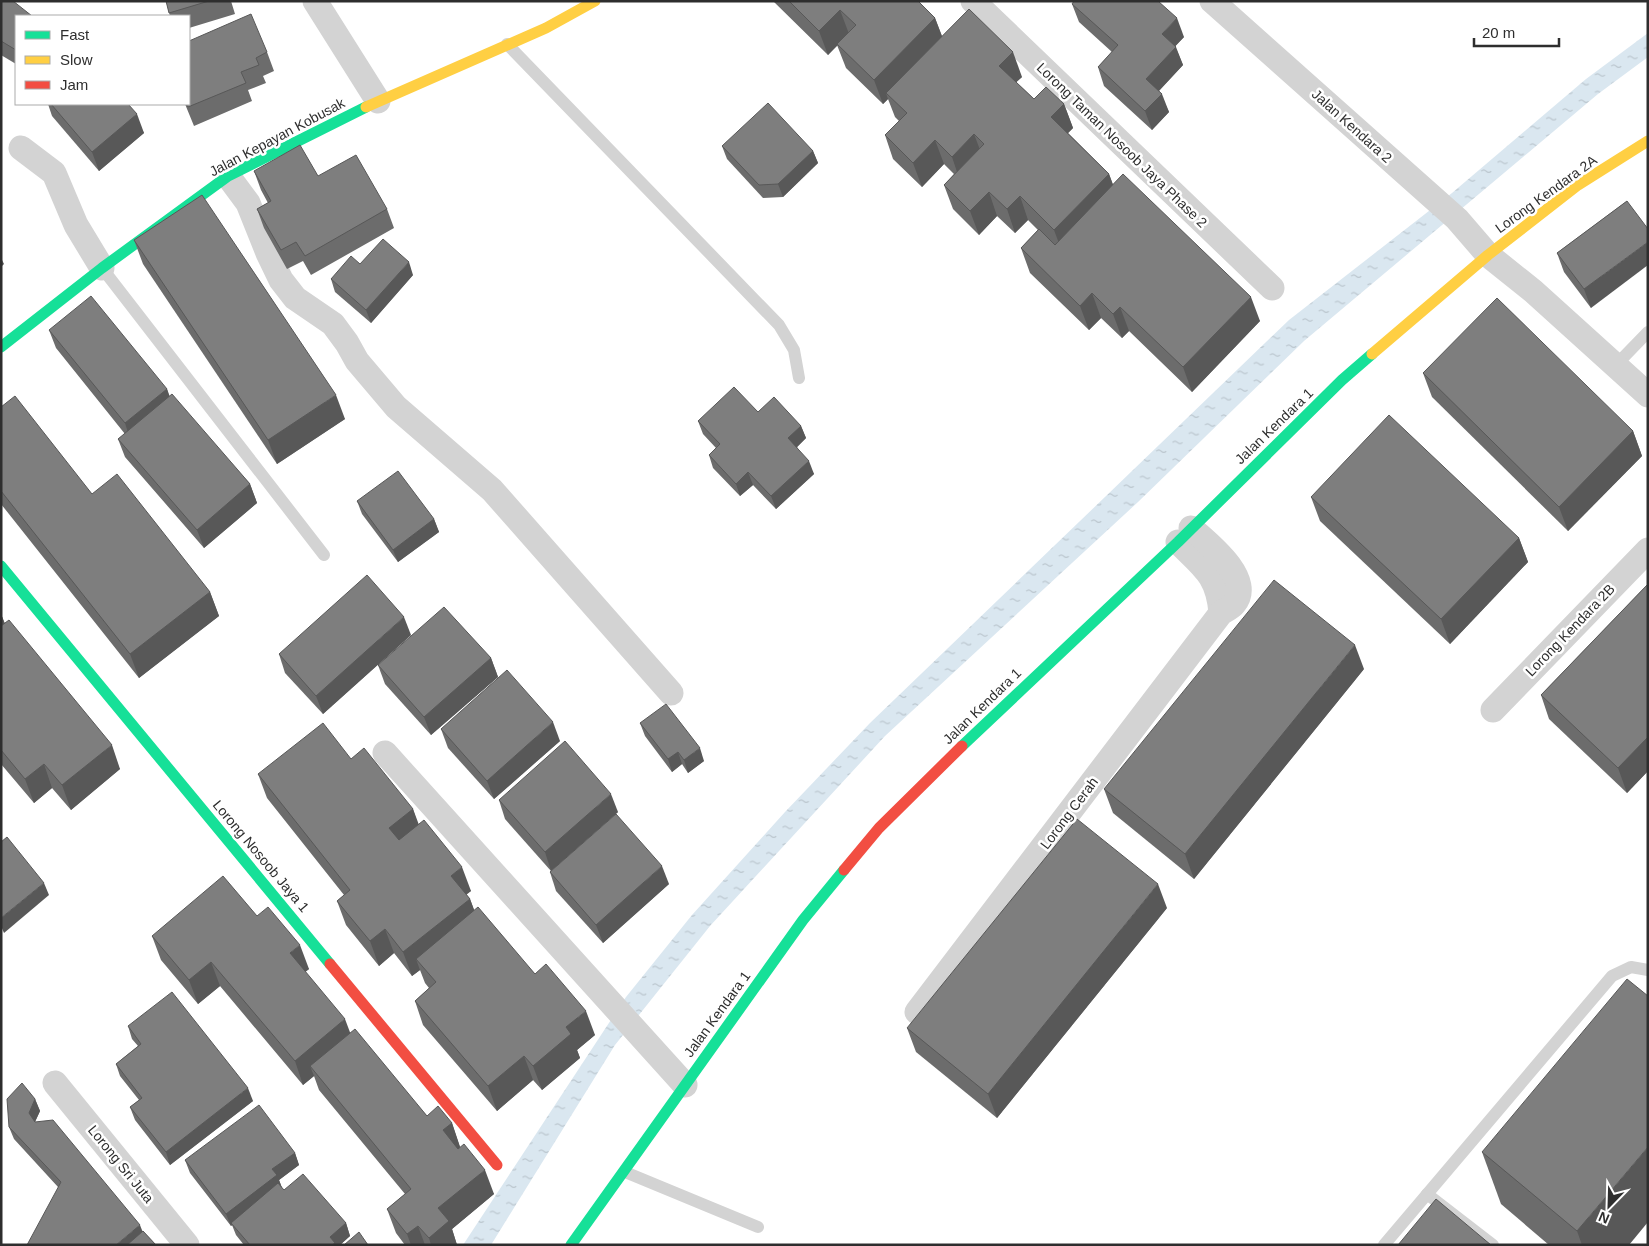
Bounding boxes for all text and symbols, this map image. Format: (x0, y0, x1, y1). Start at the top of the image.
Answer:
legend (15, 15, 190, 105)
scale bar (1474, 15, 1559, 47)
text: 20 m (1482, 24, 1515, 41)
text: Fast (60, 26, 90, 43)
text: Slow (60, 51, 93, 68)
street label: Lorong Taman Nosoob Jaya Phase 2 (1034, 59, 1210, 231)
text: Jam (60, 76, 88, 93)
street label: Jalan Kendara 2 (1309, 86, 1395, 166)
street label: Jalan Kepayan Kobusak (207, 94, 348, 180)
street label: Lorong Kendara 2A (1492, 151, 1600, 236)
street label: Jalan Kendara 1 (1232, 385, 1316, 467)
street label: Lorong Kendara 2B (1522, 581, 1618, 679)
street label: Jalan Kendara 1 (940, 665, 1024, 747)
street label: Lorong Cerah (1037, 774, 1101, 852)
street label: Lorong Nosoob Jaya 1 (210, 797, 313, 915)
street label: Jalan Kendara 1 (681, 968, 754, 1060)
street label: Lorong Sri Juta (85, 1122, 157, 1206)
north arrow (1584, 1181, 1634, 1231)
text: N (1596, 1209, 1612, 1227)

